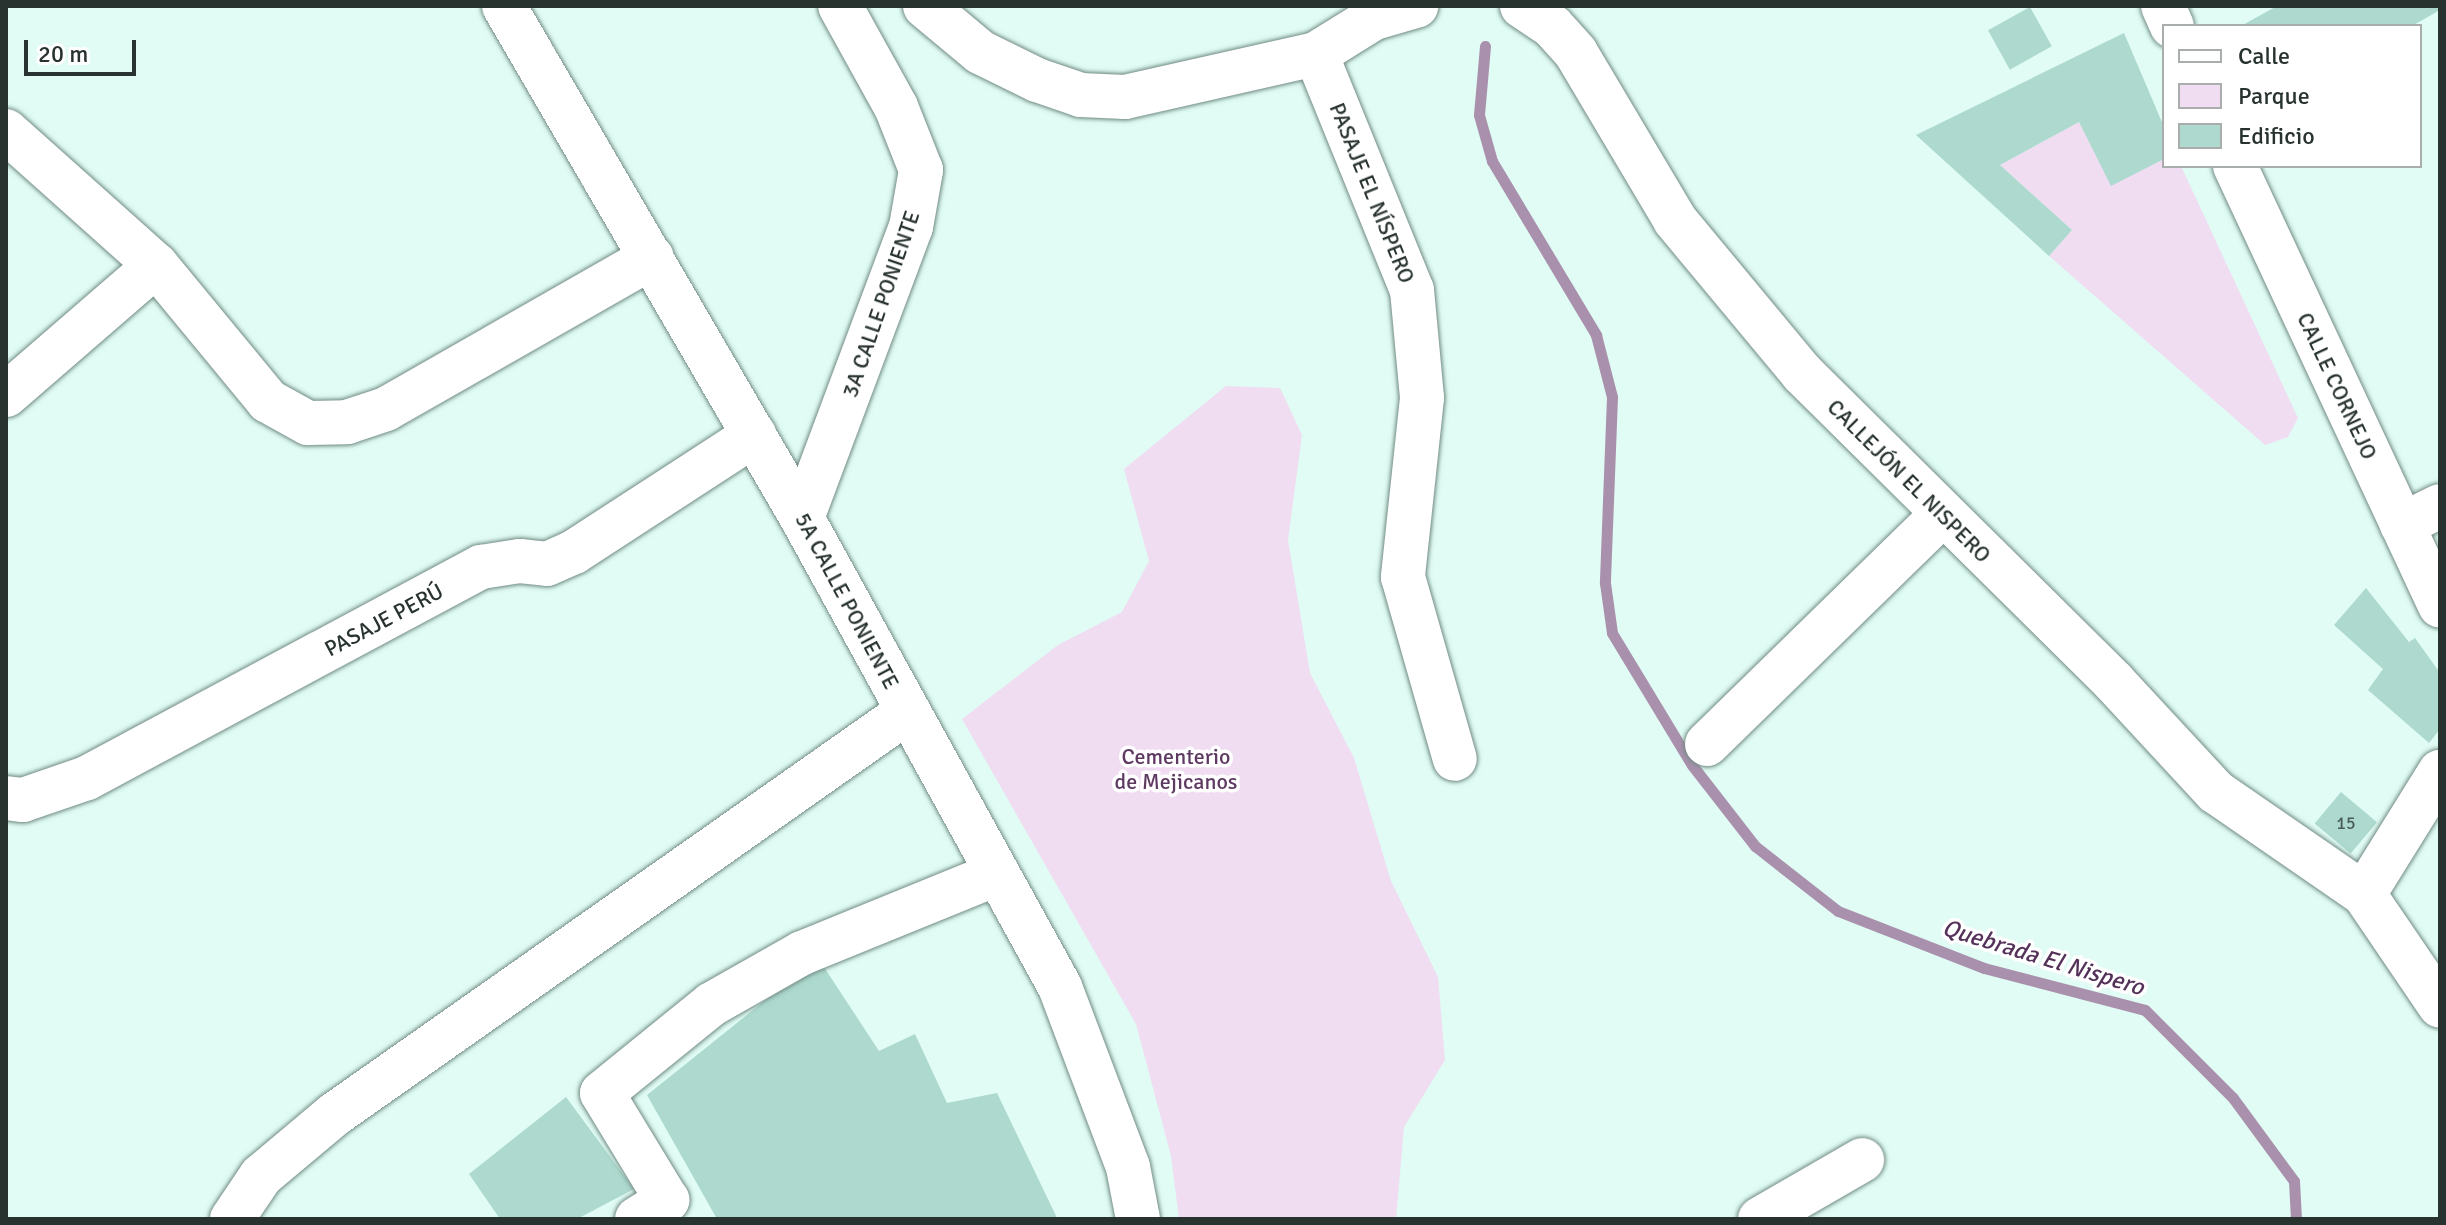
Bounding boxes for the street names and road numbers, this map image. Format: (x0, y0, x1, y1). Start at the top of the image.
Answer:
street label: PASAJE EL NÍSPERO (1324, 99, 1420, 287)
street label: 3A CALLE PONIENTE (837, 207, 925, 401)
street label: CALLE CORNEJO (2291, 308, 2383, 464)
street label: CALLEJÓN EL NISPERO (1822, 394, 1996, 568)
street label: 5A CALLE PONIENTE (789, 508, 905, 694)
street label: PASAJE PERÚ (320, 578, 448, 662)

